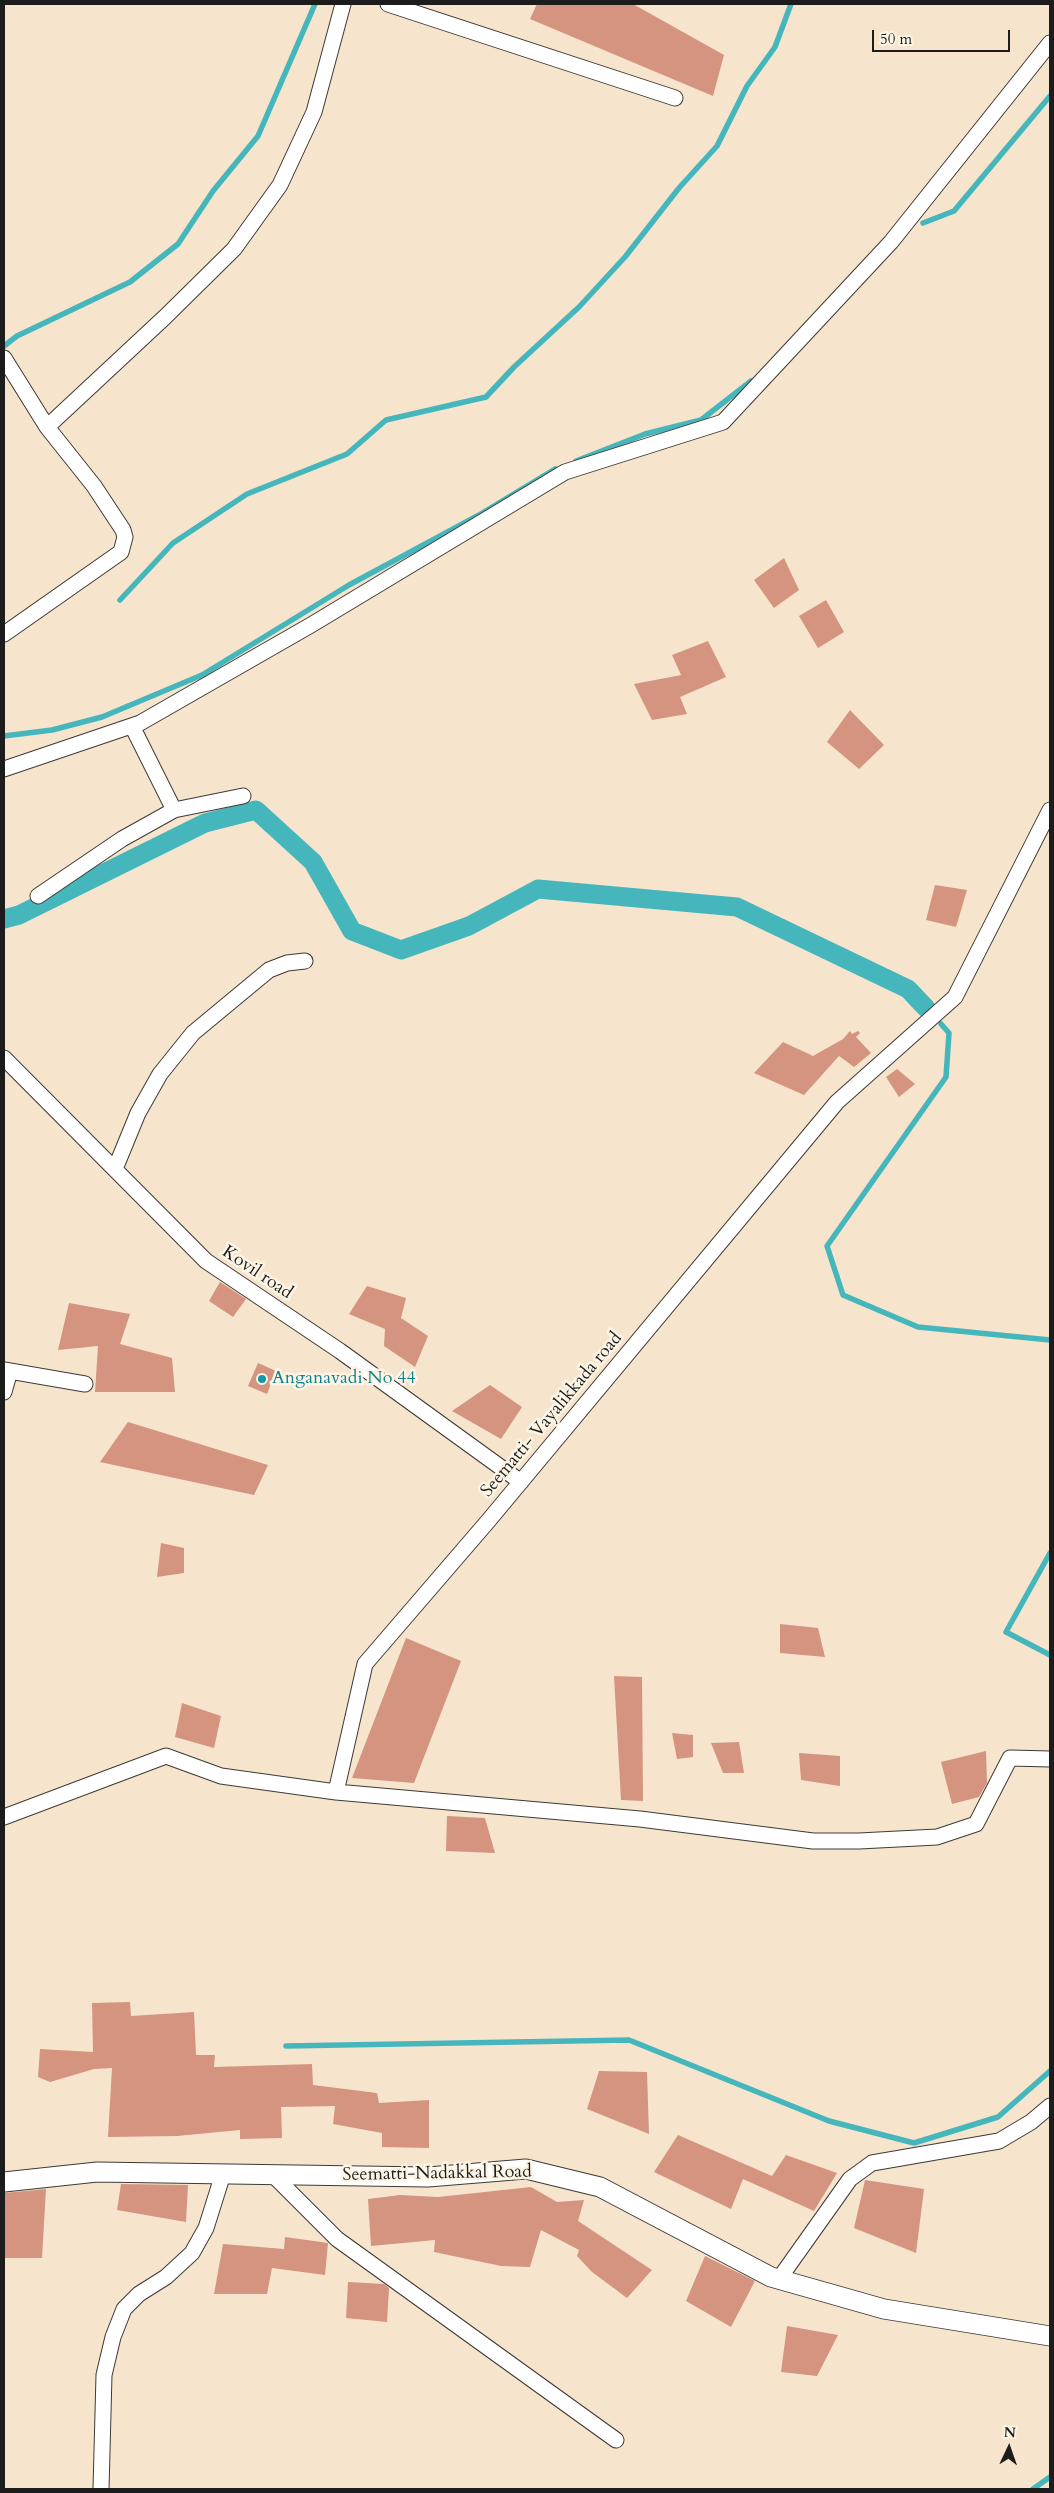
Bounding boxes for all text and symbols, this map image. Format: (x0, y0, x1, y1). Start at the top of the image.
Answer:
scale bar (874, 20, 1012, 52)
text: 50 m (880, 29, 912, 49)
street label: Kovil road (218, 1242, 296, 1304)
street label: Seematti- Vayalikkada road (477, 1328, 627, 1502)
place label: Anganavadi No 44 (272, 1368, 416, 1390)
marker: Anganavadi No 44 (256, 1373, 268, 1385)
street label: Seematti-Nadakkal Road (342, 2162, 532, 2186)
north arrow (984, 2423, 1034, 2473)
text: N (1003, 2423, 1016, 2442)

